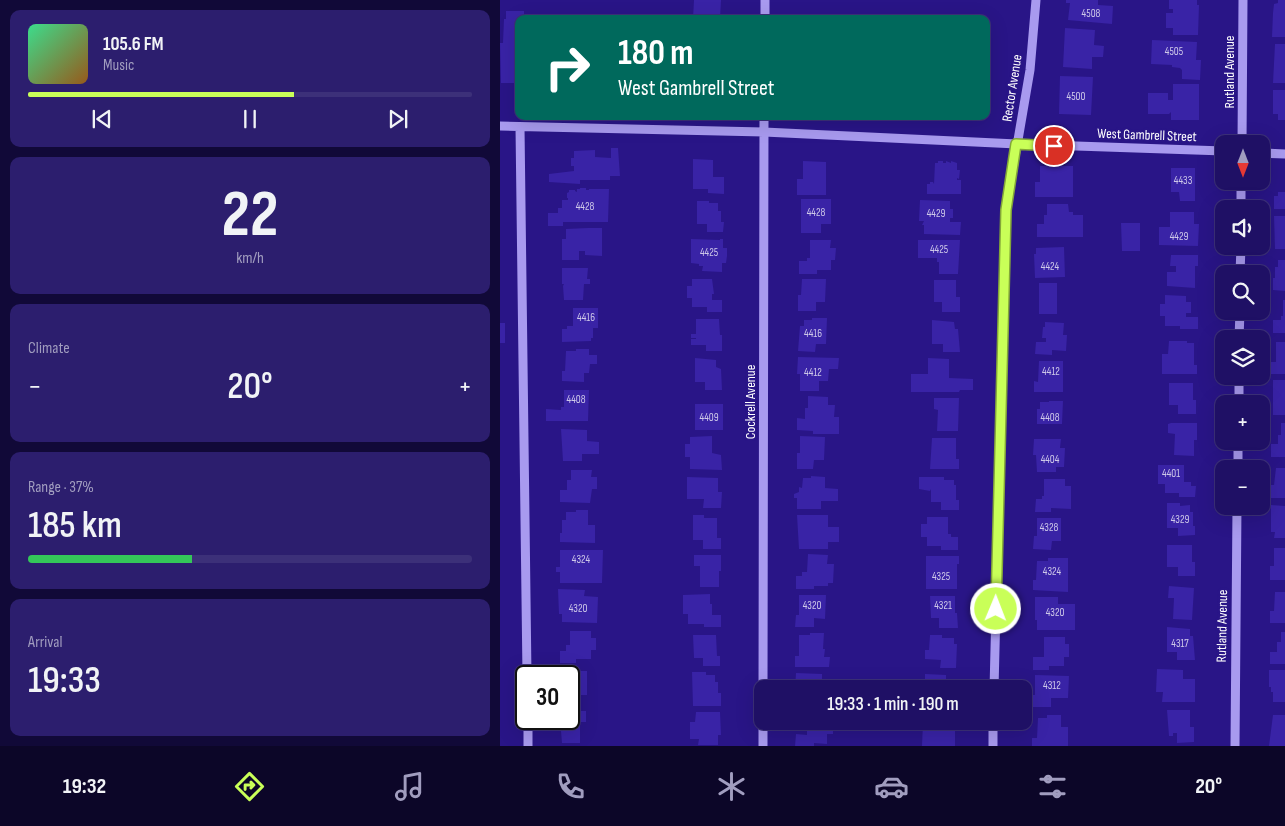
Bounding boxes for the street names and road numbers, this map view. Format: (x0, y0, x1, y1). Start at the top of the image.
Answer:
street label: Rutland Avenue (1221, 36, 1238, 108)
street label: Rector Avenue (998, 53, 1026, 123)
street label: West Gambrell Street (1097, 125, 1197, 145)
street label: Cockrell Avenue (742, 365, 759, 439)
street label: Rutland Avenue (1213, 589, 1231, 663)

